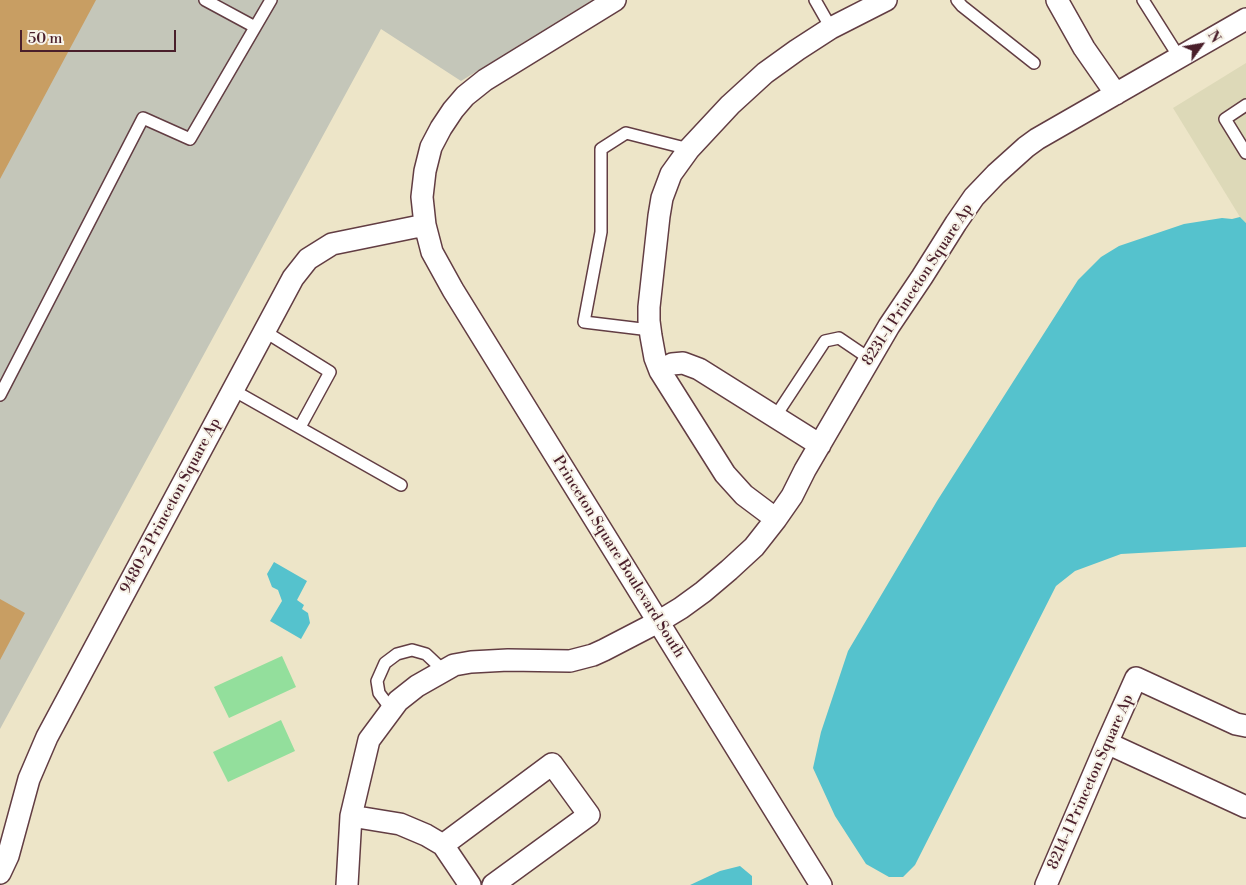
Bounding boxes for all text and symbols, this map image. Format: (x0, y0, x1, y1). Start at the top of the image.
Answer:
scale bar (22, 20, 179, 52)
north arrow (1176, 20, 1226, 70)
text: N (1203, 28, 1224, 47)
text: 50 m (28, 29, 62, 48)
street label: 8231-1 Princeton Square Ap (859, 201, 977, 369)
street label: 9480-2 Princeton Square Ap (117, 415, 225, 597)
street label: Princeton Square Boulevard South (548, 453, 688, 661)
street label: 8214-1 Princeton Square Ap (1044, 692, 1138, 872)

